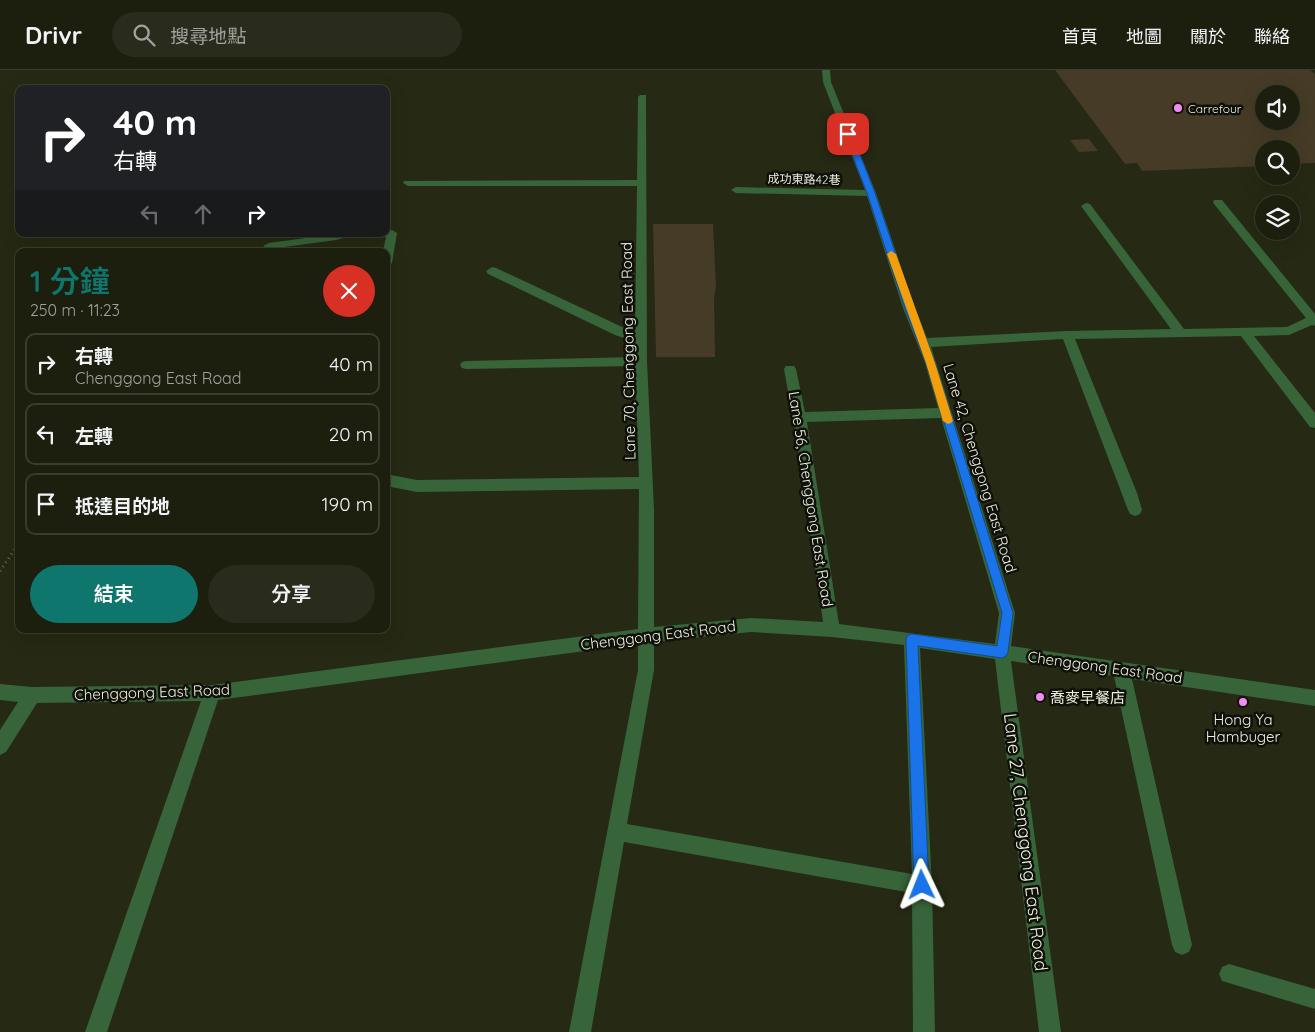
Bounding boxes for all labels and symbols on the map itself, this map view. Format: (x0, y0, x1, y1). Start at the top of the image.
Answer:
place label: Carrefour (1188, 101, 1242, 116)
marker: Carrefour (1172, 102, 1184, 114)
pin (827, 113, 869, 155)
street label: 成功東路42巷 (767, 171, 841, 187)
street label: Lane 70, Chenggong East Road (617, 242, 639, 460)
street label: Lane 42, Chenggong East Road (939, 361, 1021, 575)
street label: Lane 56, Chenggong East Road (785, 390, 837, 608)
street label: Chenggong East Road (579, 616, 737, 654)
street label: Chenggong East Road (1026, 647, 1184, 687)
street label: Chenggong East Road (74, 680, 230, 704)
place label: 喬麥早餐店 (1050, 688, 1125, 707)
marker: 喬麥早餐店 (1034, 691, 1046, 703)
marker: Hong Ya Hambuger (1237, 696, 1249, 708)
place label: Hong Ya Hambuger (1206, 710, 1280, 746)
street label: Lane 27, Chenggong East Road (999, 712, 1053, 972)
position arrow (895, 858, 947, 910)

